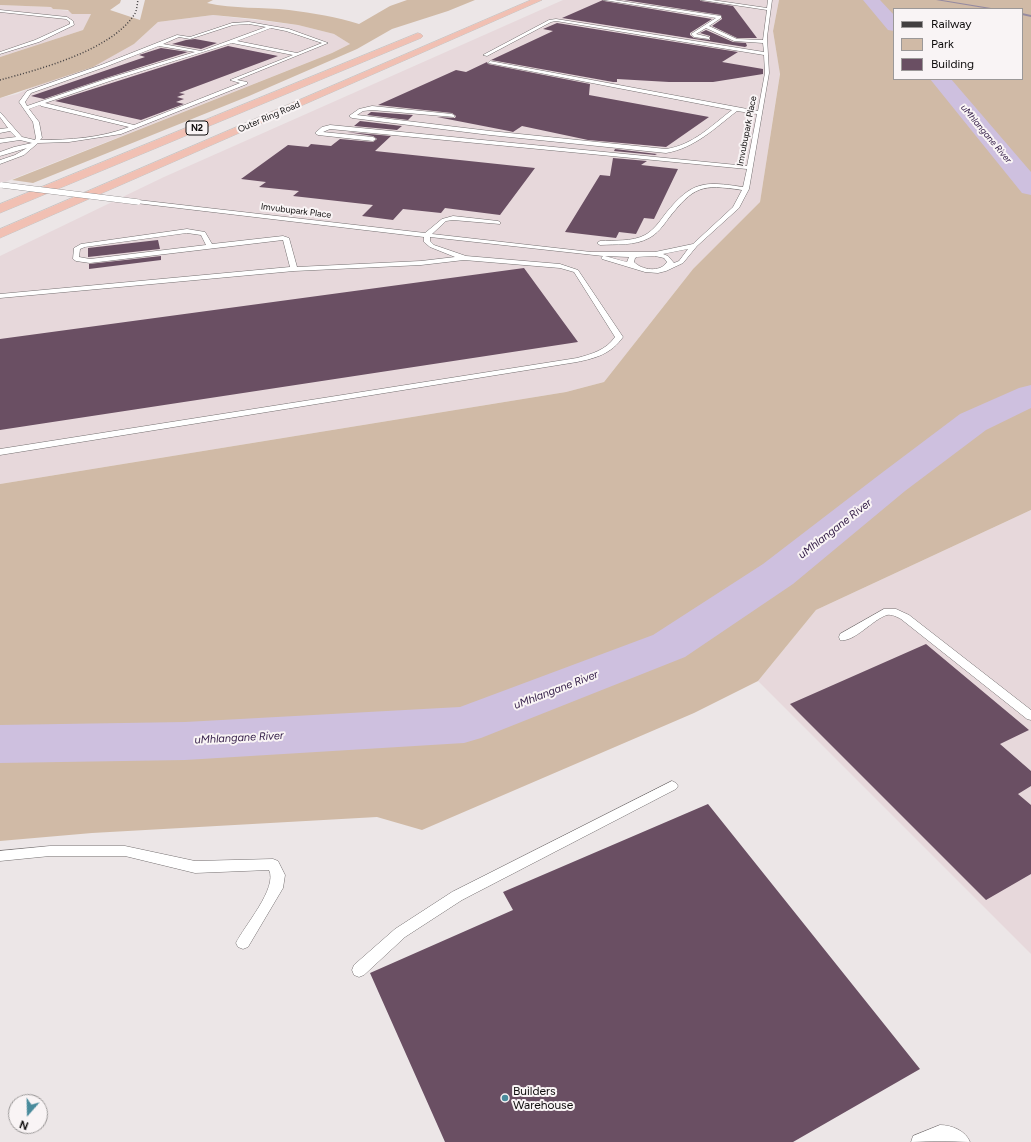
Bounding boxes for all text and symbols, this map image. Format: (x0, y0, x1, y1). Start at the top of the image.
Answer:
legend (893, 8, 1023, 80)
text: Railway (931, 17, 972, 31)
text: Park (931, 37, 954, 51)
text: Building (931, 57, 974, 71)
street label: Imvubupark Place (735, 95, 759, 167)
street label: Outer Ring Road (236, 99, 302, 135)
water label: uMhlangane River (958, 103, 1014, 165)
road number: N2 (186, 121, 208, 135)
street label: Imvubupark Place (260, 201, 332, 221)
water label: uMhlangane River (796, 496, 874, 562)
water label: uMhlangane River (512, 668, 600, 712)
water label: uMhlangane River (194, 729, 284, 747)
place label: Builders Warehouse (513, 1084, 573, 1112)
marker: Builders Warehouse (500, 1093, 510, 1103)
north arrow (8, 1094, 48, 1134)
text: N (18, 1117, 30, 1132)

